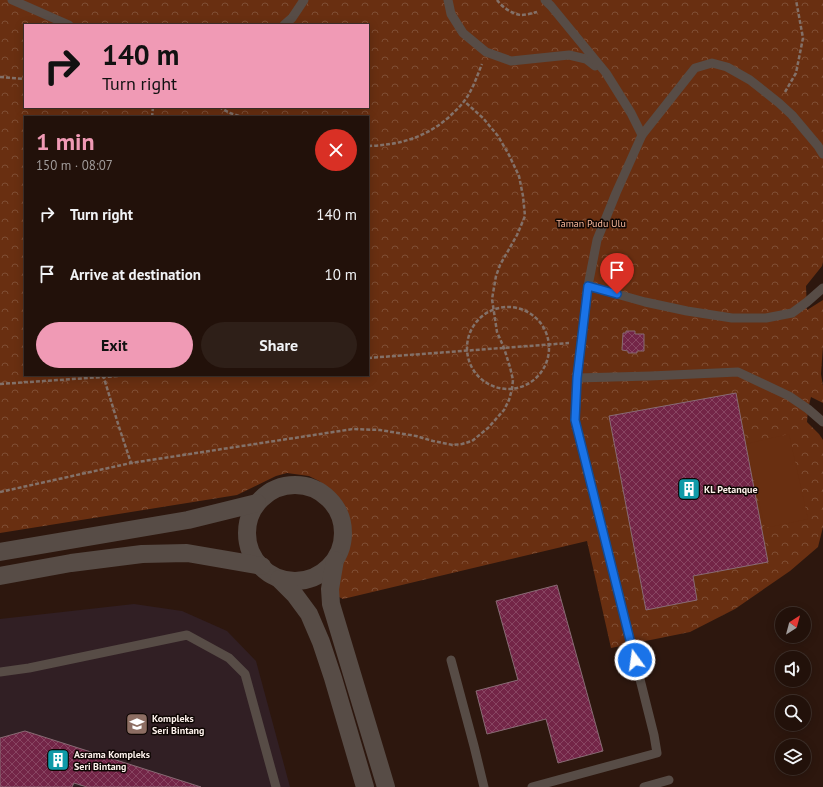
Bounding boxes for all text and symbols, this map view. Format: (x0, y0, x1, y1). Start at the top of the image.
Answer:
text: 140 m (102, 36, 179, 73)
icon: right (36, 40, 88, 92)
text: Turn right (102, 72, 177, 95)
text: 1 min (36, 126, 95, 157)
button: close (315, 129, 357, 171)
text: 150 m · 08:07 (36, 157, 113, 174)
icon: right (36, 203, 58, 225)
text: Turn right (70, 205, 133, 224)
text: 140 m (316, 205, 357, 224)
park label: Taman Pudu Ulu (556, 217, 626, 230)
pin (600, 253, 634, 294)
icon: arrive (606, 259, 628, 281)
icon: arrive (36, 263, 58, 285)
text: Arrive at destination (70, 265, 201, 284)
text: 10 m (324, 265, 357, 284)
button: Exit (36, 322, 193, 368)
button: Share (201, 322, 357, 368)
building icon: KL Petanque (676, 476, 702, 502)
place label: KL Petanque (704, 483, 758, 496)
north arrow (775, 607, 811, 643)
map controls (775, 607, 811, 775)
position arrow (614, 639, 656, 681)
button: sound (775, 651, 811, 687)
button: search (775, 695, 811, 731)
school or university icon: Kompleks Seri Bintang (124, 711, 150, 737)
place label: Kompleks Seri Bintang (152, 712, 204, 737)
button: layers (775, 739, 811, 775)
building icon: Asrama Kompleks Seri Bintang (45, 747, 71, 773)
place label: Asrama Kompleks Seri Bintang (74, 748, 150, 773)

